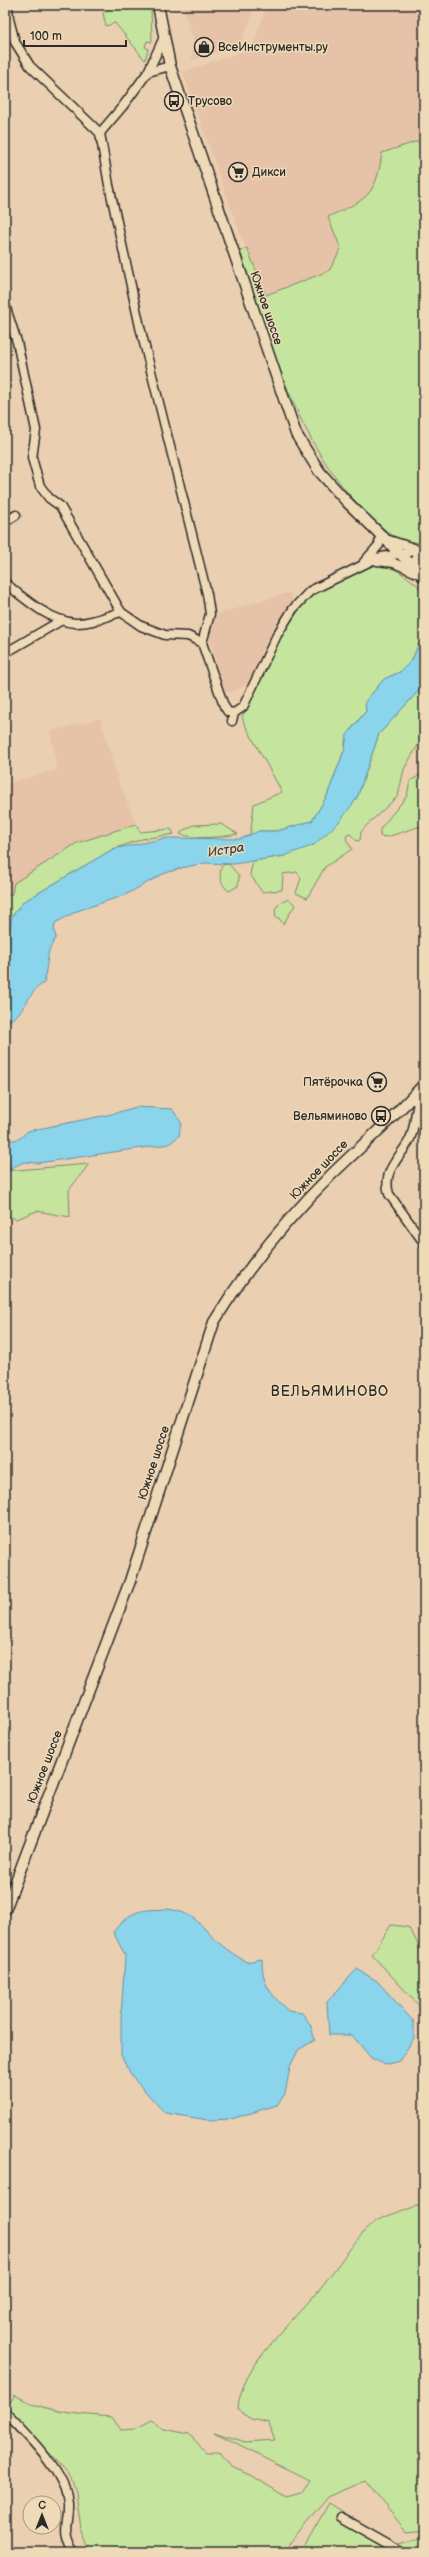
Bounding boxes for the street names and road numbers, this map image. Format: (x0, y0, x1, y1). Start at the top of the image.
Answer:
street label: Южное шоссе (246, 269, 286, 347)
street label: Южное шоссе (287, 1137, 351, 1203)
street label: Южное шоссе (135, 1424, 173, 1502)
street label: Южное шоссе (24, 1728, 66, 1806)

